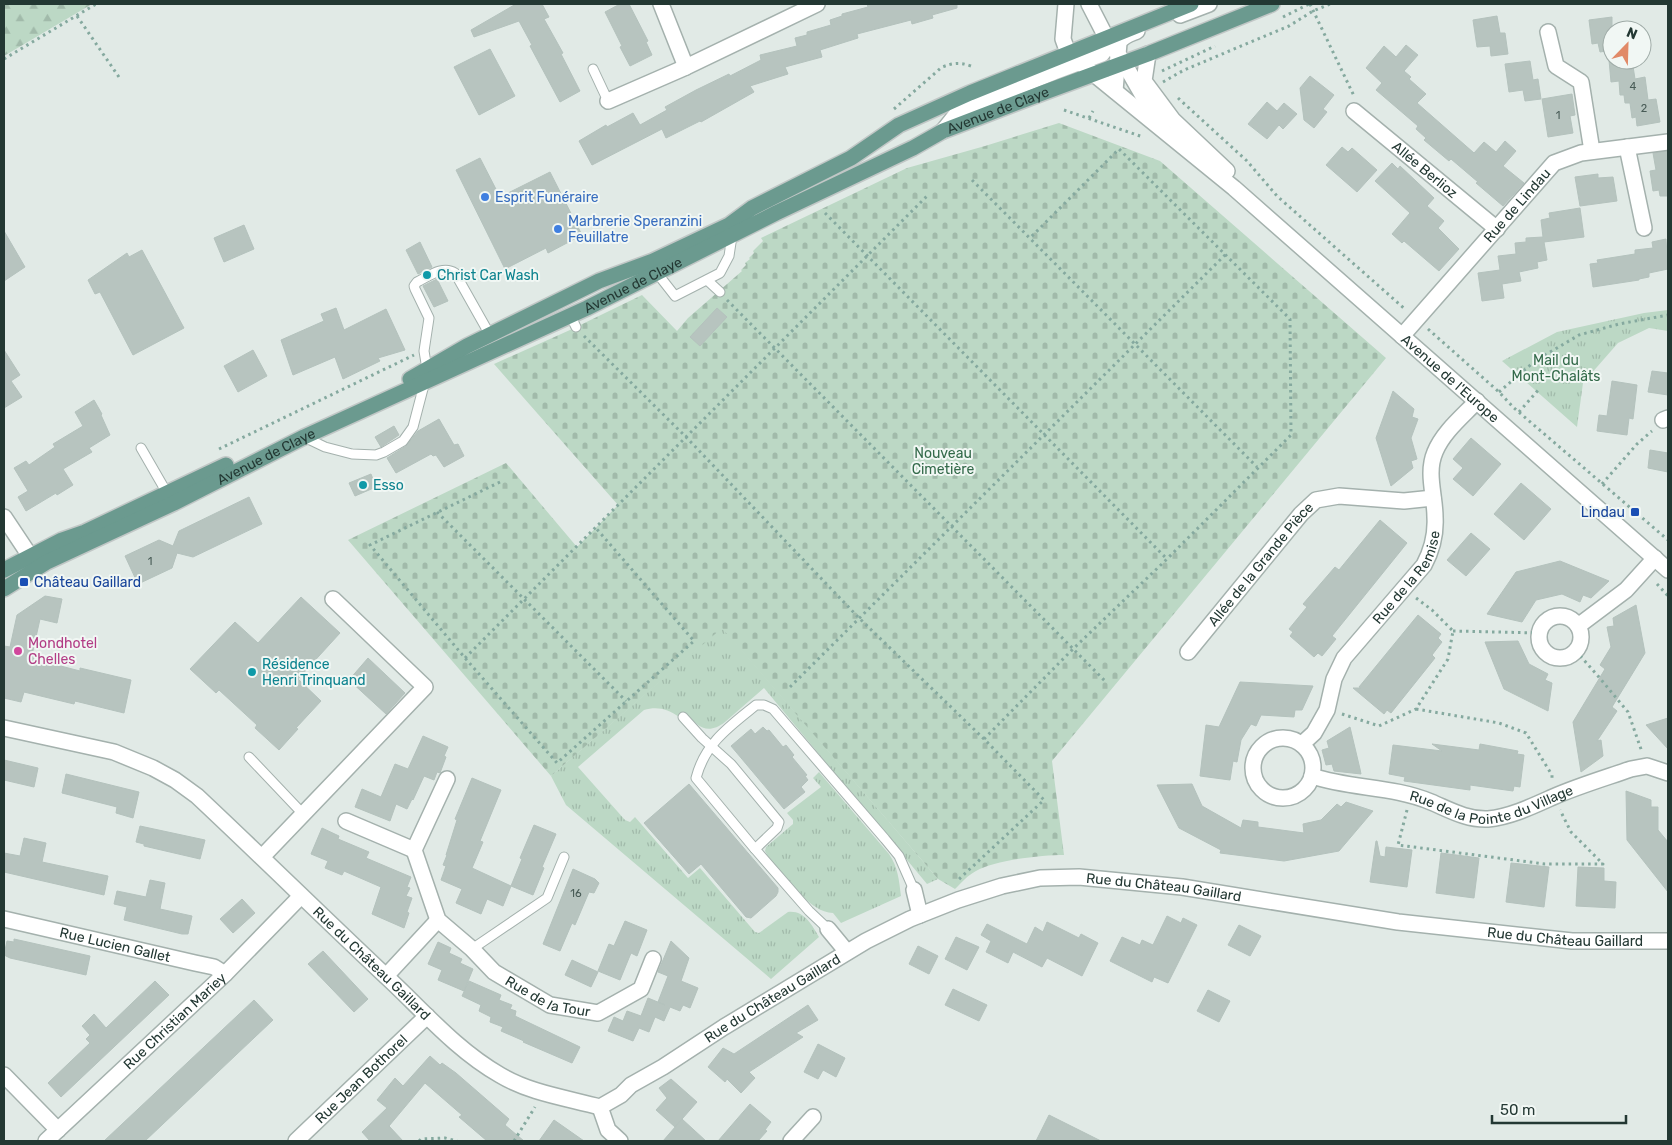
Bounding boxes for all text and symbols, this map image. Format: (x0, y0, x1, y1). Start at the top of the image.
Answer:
north arrow (1602, 20, 1652, 70)
text: N (1624, 24, 1640, 43)
house number: 4 (1630, 80, 1637, 93)
street label: Avenue de Claye (944, 83, 1051, 137)
house number: 2 (1641, 102, 1647, 115)
house number: 1 (1556, 109, 1560, 122)
street label: Allée Berlioz (1389, 138, 1461, 201)
street label: Rue de Lindau (1480, 165, 1554, 246)
place label: Esprit Funéraire (495, 189, 599, 206)
marker: Esprit Funéraire (479, 191, 491, 203)
place label: Marbrerie Speranzini Feuillatre (568, 213, 702, 246)
marker: Marbrerie Speranzini Feuillatre (552, 223, 564, 235)
street label: Avenue de Claye (581, 253, 685, 317)
place label: Christ Car Wash (437, 267, 539, 284)
marker: Christ Car Wash (421, 269, 433, 281)
street label: Avenue de l'Europe (1398, 331, 1503, 426)
park label: Mail du Mont-Chalâts (1512, 352, 1600, 385)
street label: Avenue de Claye (214, 425, 318, 488)
park label: Nouveau Cimetière (912, 445, 974, 478)
place label: Esso (373, 477, 404, 494)
marker: Esso (357, 479, 369, 491)
street label: Allée de la Grande Pièce (1204, 498, 1317, 630)
place label: Lindau (1581, 504, 1625, 521)
marker: Lindau (1629, 506, 1641, 518)
street label: Rue de la Remise (1369, 529, 1443, 627)
house number: 1 (148, 555, 152, 568)
place label: Château Gaillard (34, 574, 141, 591)
marker: Château Gaillard (18, 576, 30, 588)
place label: Mondhotel Chelles (28, 635, 97, 668)
marker: Mondhotel Chelles (12, 645, 24, 657)
place label: Résidence Henri Trinquand (262, 656, 366, 689)
marker: Résidence Henri Trinquand (246, 666, 258, 678)
street label: Rue de la Pointe du Village (1406, 779, 1578, 801)
text: Rue de la Pointe du Village (1408, 781, 1575, 828)
street label: Rue du Château Gaillard (1085, 869, 1243, 905)
house number: 16 (570, 887, 582, 900)
street label: Rue du Château Gaillard (310, 903, 434, 1023)
street label: Rue du Château Gaillard (1486, 923, 1643, 950)
street label: Rue Lucien Gallet (58, 924, 173, 966)
street label: Rue du Château Gaillard (701, 950, 843, 1046)
street label: Rue Christian Mariey (120, 969, 230, 1073)
street label: Rue de la Tour (502, 972, 592, 1020)
street label: Rue Jean Bothorel (311, 1031, 411, 1127)
scale bar (1492, 1092, 1626, 1124)
text: 50 m (1500, 1101, 1535, 1119)

